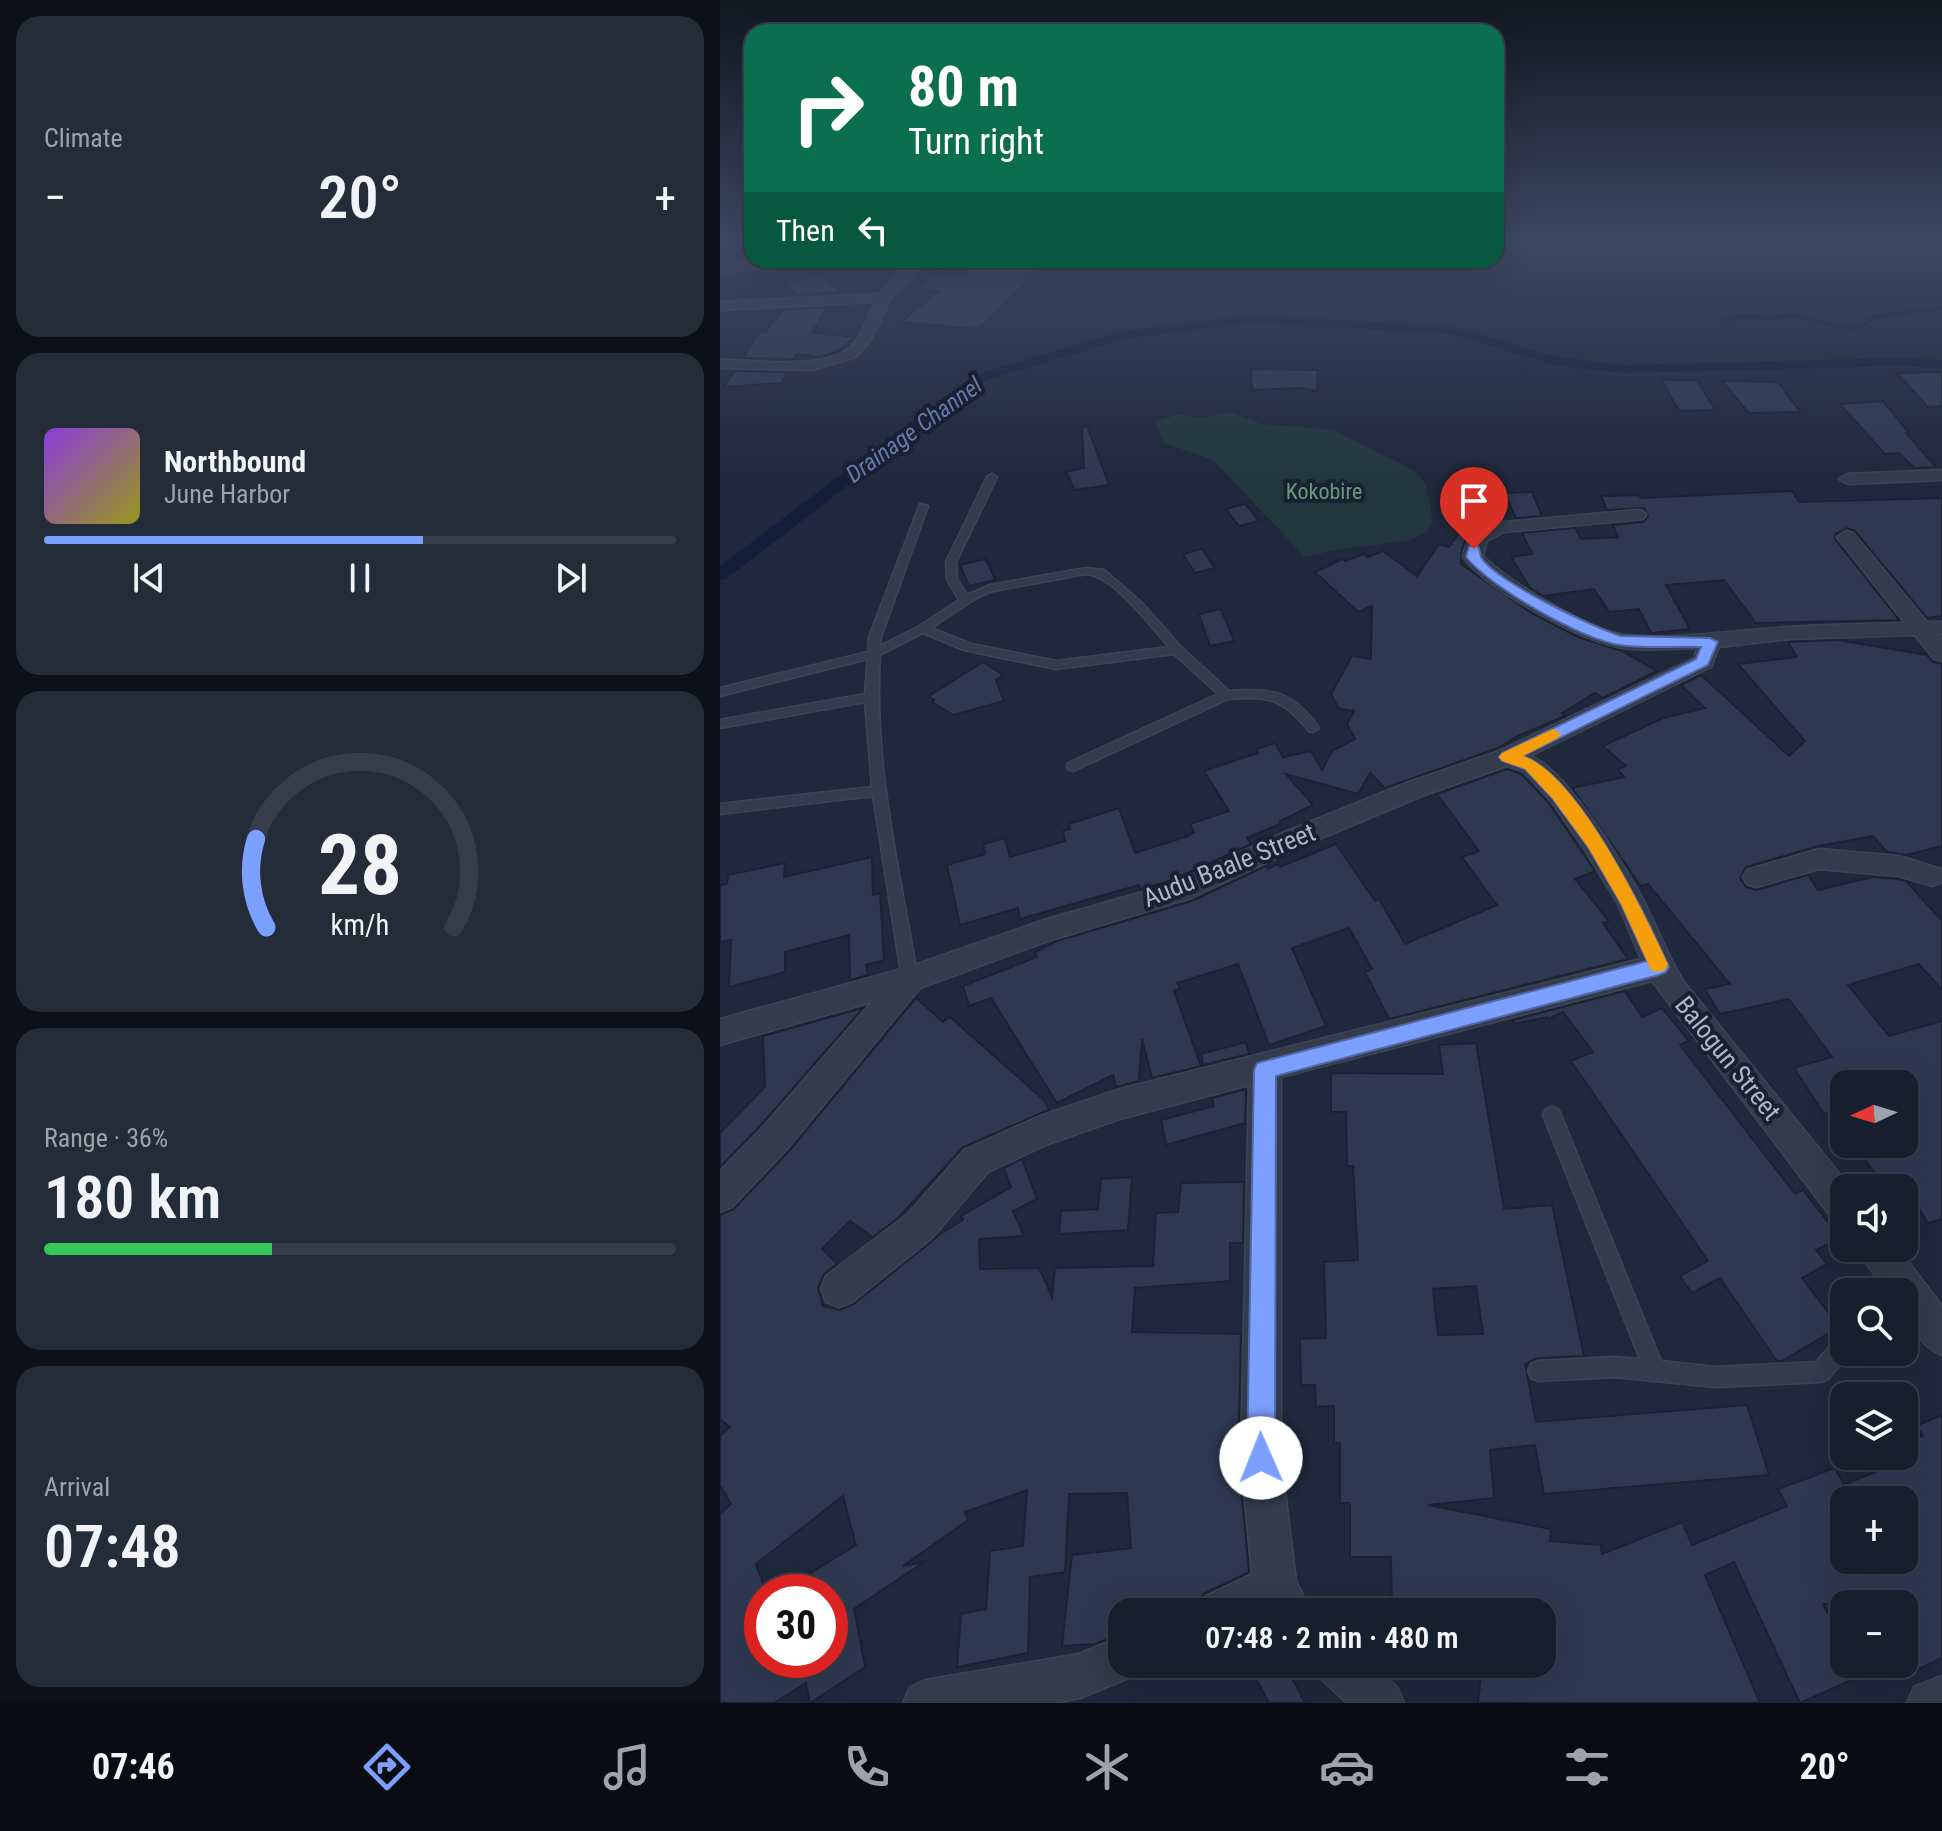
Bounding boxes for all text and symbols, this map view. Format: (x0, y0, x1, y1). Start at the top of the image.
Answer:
text: 80 m (908, 54, 1019, 120)
icon: right (776, 56, 880, 160)
text: Turn right (908, 121, 1044, 163)
text: Climate (44, 123, 123, 153)
text: 20° (318, 162, 402, 233)
text: − (44, 172, 66, 224)
text: + (654, 172, 676, 224)
icon: left (851, 208, 895, 252)
text: Then (776, 213, 835, 248)
water label: Drainage Channel (841, 371, 988, 489)
text: Northbound (164, 444, 306, 479)
pin (1440, 467, 1508, 549)
text: June Harbor (164, 479, 290, 509)
park label: Kokobire (1286, 479, 1362, 504)
icon: arrive (1452, 479, 1496, 523)
icon: previous (127, 556, 171, 600)
icon: pause (338, 556, 382, 600)
icon: next (549, 556, 593, 600)
text: 28 (318, 816, 402, 913)
street label: Audu Baale Street (1139, 817, 1319, 913)
text: km/h (331, 908, 389, 942)
street label: Balogun Street (1669, 990, 1787, 1126)
north arrow (1830, 1070, 1918, 1158)
map controls (1830, 1070, 1918, 1678)
text: Range · 36% (44, 1123, 168, 1153)
text: 180 km (44, 1162, 221, 1233)
button: sound (1830, 1174, 1918, 1262)
button: search (1830, 1278, 1918, 1366)
button: layers (1830, 1382, 1918, 1470)
position arrow (1219, 1416, 1303, 1500)
text: Arrival (44, 1472, 110, 1502)
button: + (1830, 1486, 1918, 1574)
text: 07:48 (44, 1511, 181, 1582)
speed limit sign: 30 (744, 1574, 848, 1678)
button: − (1830, 1590, 1918, 1678)
text: 07:48 · 2 min · 480 m (1205, 1620, 1459, 1655)
icon: directions (359, 1739, 415, 1795)
icon: music (599, 1739, 655, 1795)
icon: phone (839, 1739, 895, 1795)
icon: climate (1079, 1739, 1135, 1795)
icon: car (1319, 1739, 1375, 1795)
icon: filters (1559, 1739, 1615, 1795)
text: 07:46 (92, 1746, 175, 1788)
text: 20° (1799, 1746, 1850, 1788)

